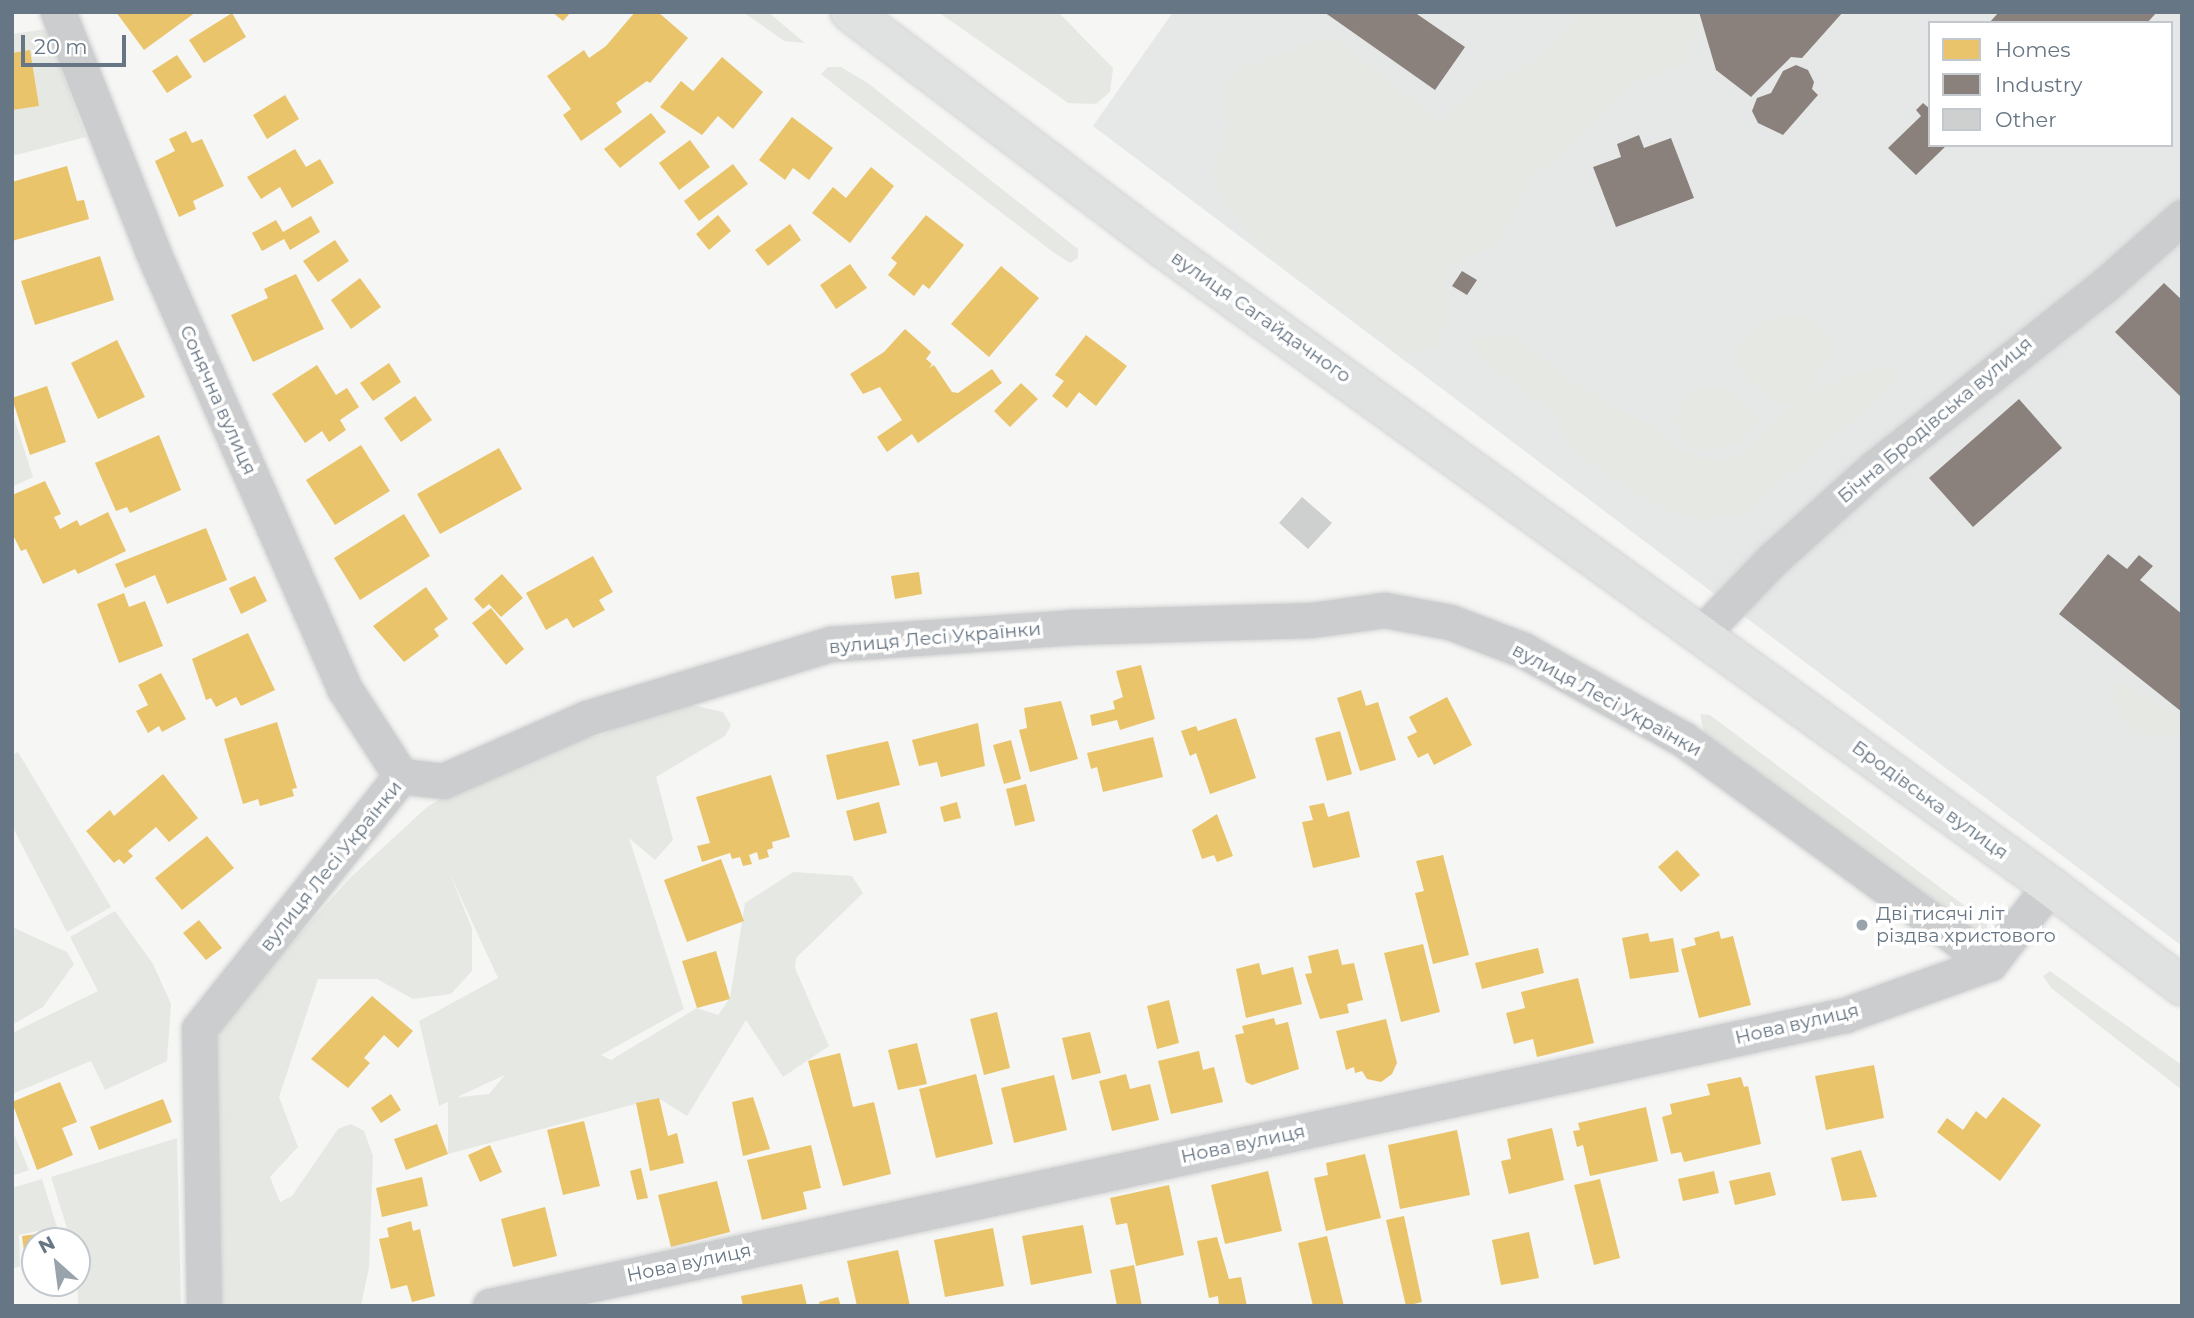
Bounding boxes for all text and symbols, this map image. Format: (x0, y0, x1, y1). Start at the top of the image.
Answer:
scale bar (24, 21, 130, 65)
legend (1928, 21, 2173, 147)
text: 20 m (34, 34, 88, 59)
text: Homes (1995, 37, 2070, 62)
text: Industry (1995, 72, 2082, 97)
text: Other (1995, 107, 2057, 132)
street label: вулиця Сагайдачного (1167, 246, 1355, 388)
street label: Сонячна вулиця (175, 322, 261, 478)
street label: Бічна Бродівська вулиця (1833, 332, 2037, 508)
street label: вулиця Лесі Українки (828, 617, 1042, 659)
street label: вулиця Лесі Українки (1508, 638, 1706, 762)
street label: Бродівська вулиця (1847, 736, 2013, 864)
street label: вулиця Лесі Українки (255, 776, 407, 956)
place label: Дві тисячі літ різдва христового (1876, 903, 2056, 947)
marker: Дві тисячі літ різдва христового (1854, 917, 1870, 933)
street label: Нова вулиця (1733, 999, 1861, 1049)
street label: Нова вулиця (1179, 1120, 1307, 1168)
north arrow (21, 1227, 91, 1297)
text: N (35, 1231, 59, 1259)
street label: Нова вулиця (625, 1239, 753, 1287)

